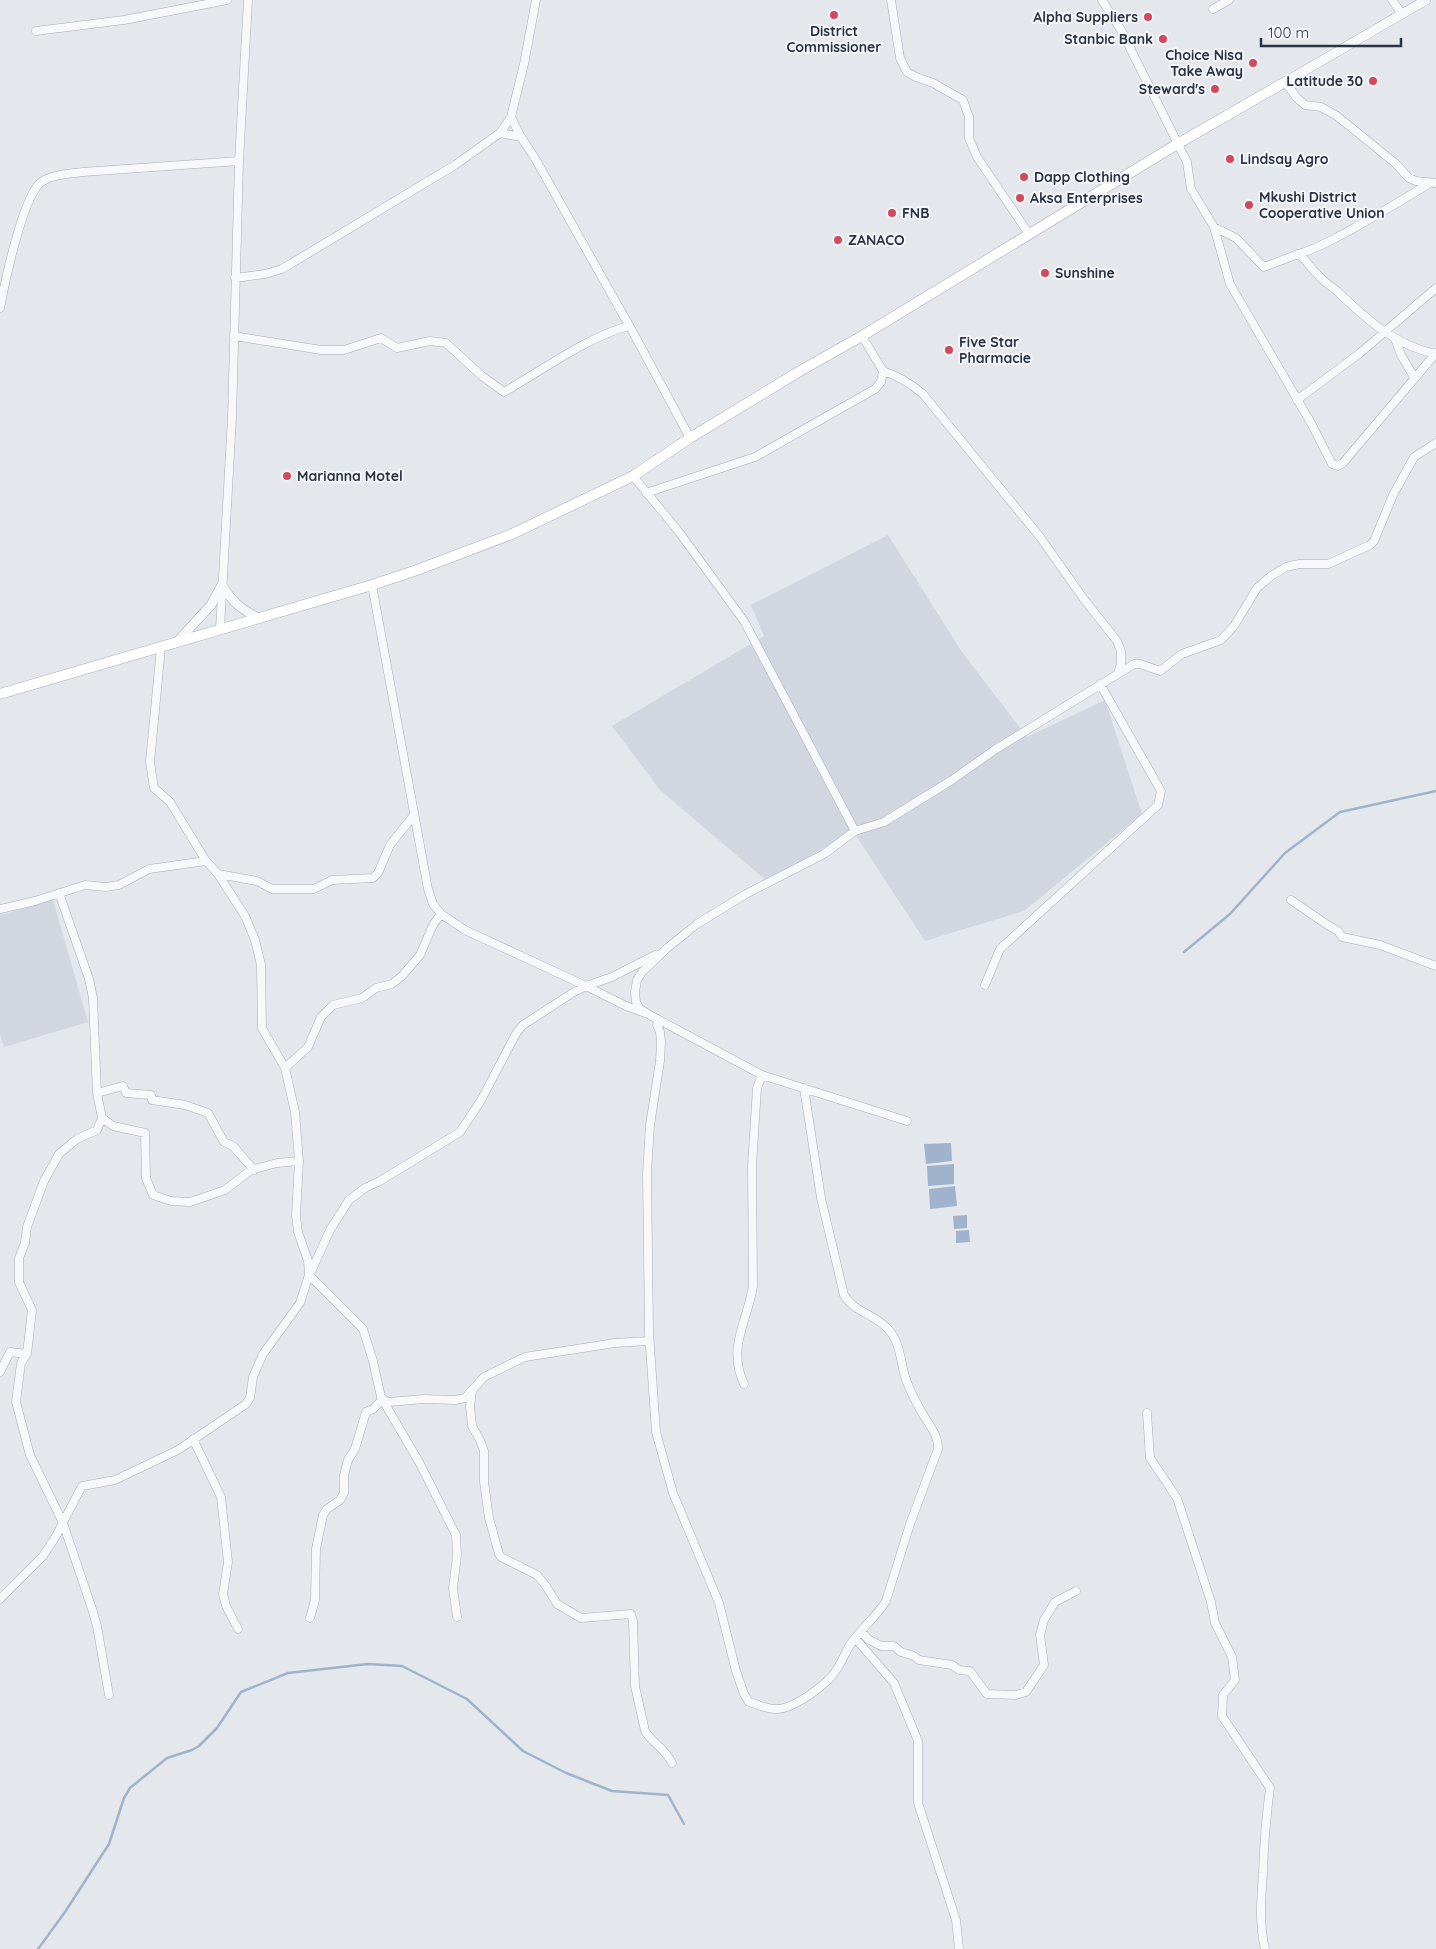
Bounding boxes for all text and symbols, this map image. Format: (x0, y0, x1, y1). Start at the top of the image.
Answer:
place label: Alpha Suppliers (1033, 8, 1138, 26)
marker: District Commissioner (828, 9, 840, 21)
marker: Alpha Suppliers (1142, 11, 1154, 23)
scale bar (1261, 15, 1401, 47)
place label: District Commissioner (787, 22, 881, 56)
text: 100 m (1268, 23, 1309, 42)
place label: Stanbic Bank (1064, 30, 1153, 48)
marker: Stanbic Bank (1157, 33, 1169, 45)
place label: Choice Nisa Take Away (1165, 46, 1243, 80)
marker: Choice Nisa Take Away (1247, 57, 1259, 69)
place label: Latitude 30 (1286, 72, 1363, 90)
marker: Latitude 30 (1367, 75, 1379, 87)
place label: Steward's (1139, 80, 1205, 98)
marker: Steward's (1209, 83, 1221, 95)
place label: Lindsay Agro (1240, 150, 1329, 168)
marker: Lindsay Agro (1224, 153, 1236, 165)
place label: Dapp Clothing (1034, 168, 1130, 186)
marker: Dapp Clothing (1018, 171, 1030, 183)
place label: Mkushi District Cooperative Union (1259, 188, 1385, 222)
place label: Aksa Enterprises (1030, 189, 1143, 207)
marker: Aksa Enterprises (1014, 192, 1026, 204)
marker: Mkushi District Cooperative Union (1243, 199, 1255, 211)
place label: FNB (902, 204, 929, 222)
marker: FNB (886, 207, 898, 219)
place label: ZANACO (848, 231, 905, 249)
marker: ZANACO (832, 234, 844, 246)
place label: Sunshine (1055, 264, 1115, 282)
marker: Sunshine (1039, 267, 1051, 279)
place label: Five Star Pharmacie (959, 333, 1031, 367)
marker: Five Star Pharmacie (943, 344, 955, 356)
place label: Marianna Motel (297, 467, 403, 485)
marker: Marianna Motel (281, 470, 293, 482)

